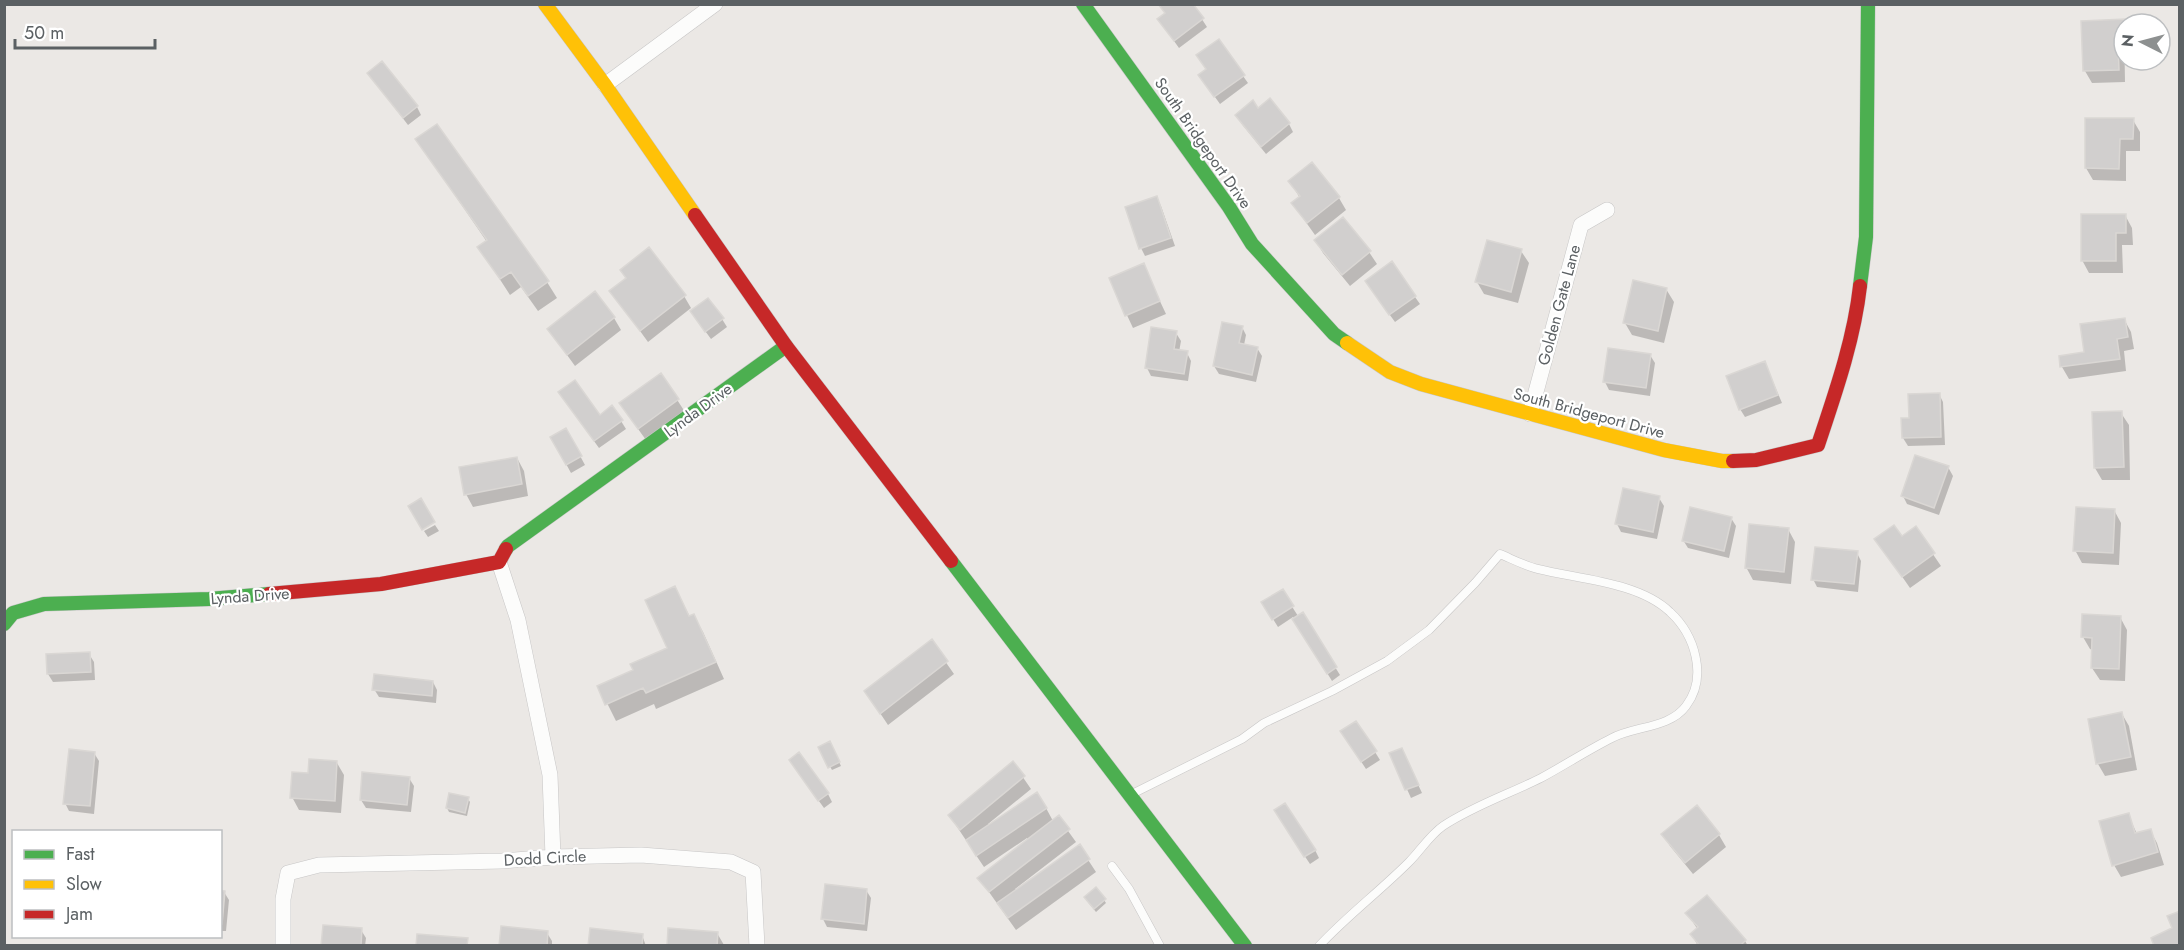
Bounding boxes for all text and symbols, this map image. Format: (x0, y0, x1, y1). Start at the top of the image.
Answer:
scale bar (15, 12, 154, 50)
north arrow (2112, 12, 2172, 72)
text: 50 m (24, 20, 64, 46)
text: N (2115, 33, 2140, 48)
street label: South Bridgeport Drive (1149, 73, 1257, 213)
street label: Golden Gate Lane (1532, 242, 1586, 368)
street label: Lynda Drive (659, 377, 737, 443)
street label: South Bridgeport Drive (1511, 382, 1667, 444)
street label: Lynda Drive (210, 582, 290, 610)
legend (12, 830, 222, 938)
text: Fast (66, 841, 95, 867)
street label: Dodd Circle (503, 844, 587, 872)
text: Slow (66, 871, 103, 897)
text: Jam (64, 901, 93, 927)

